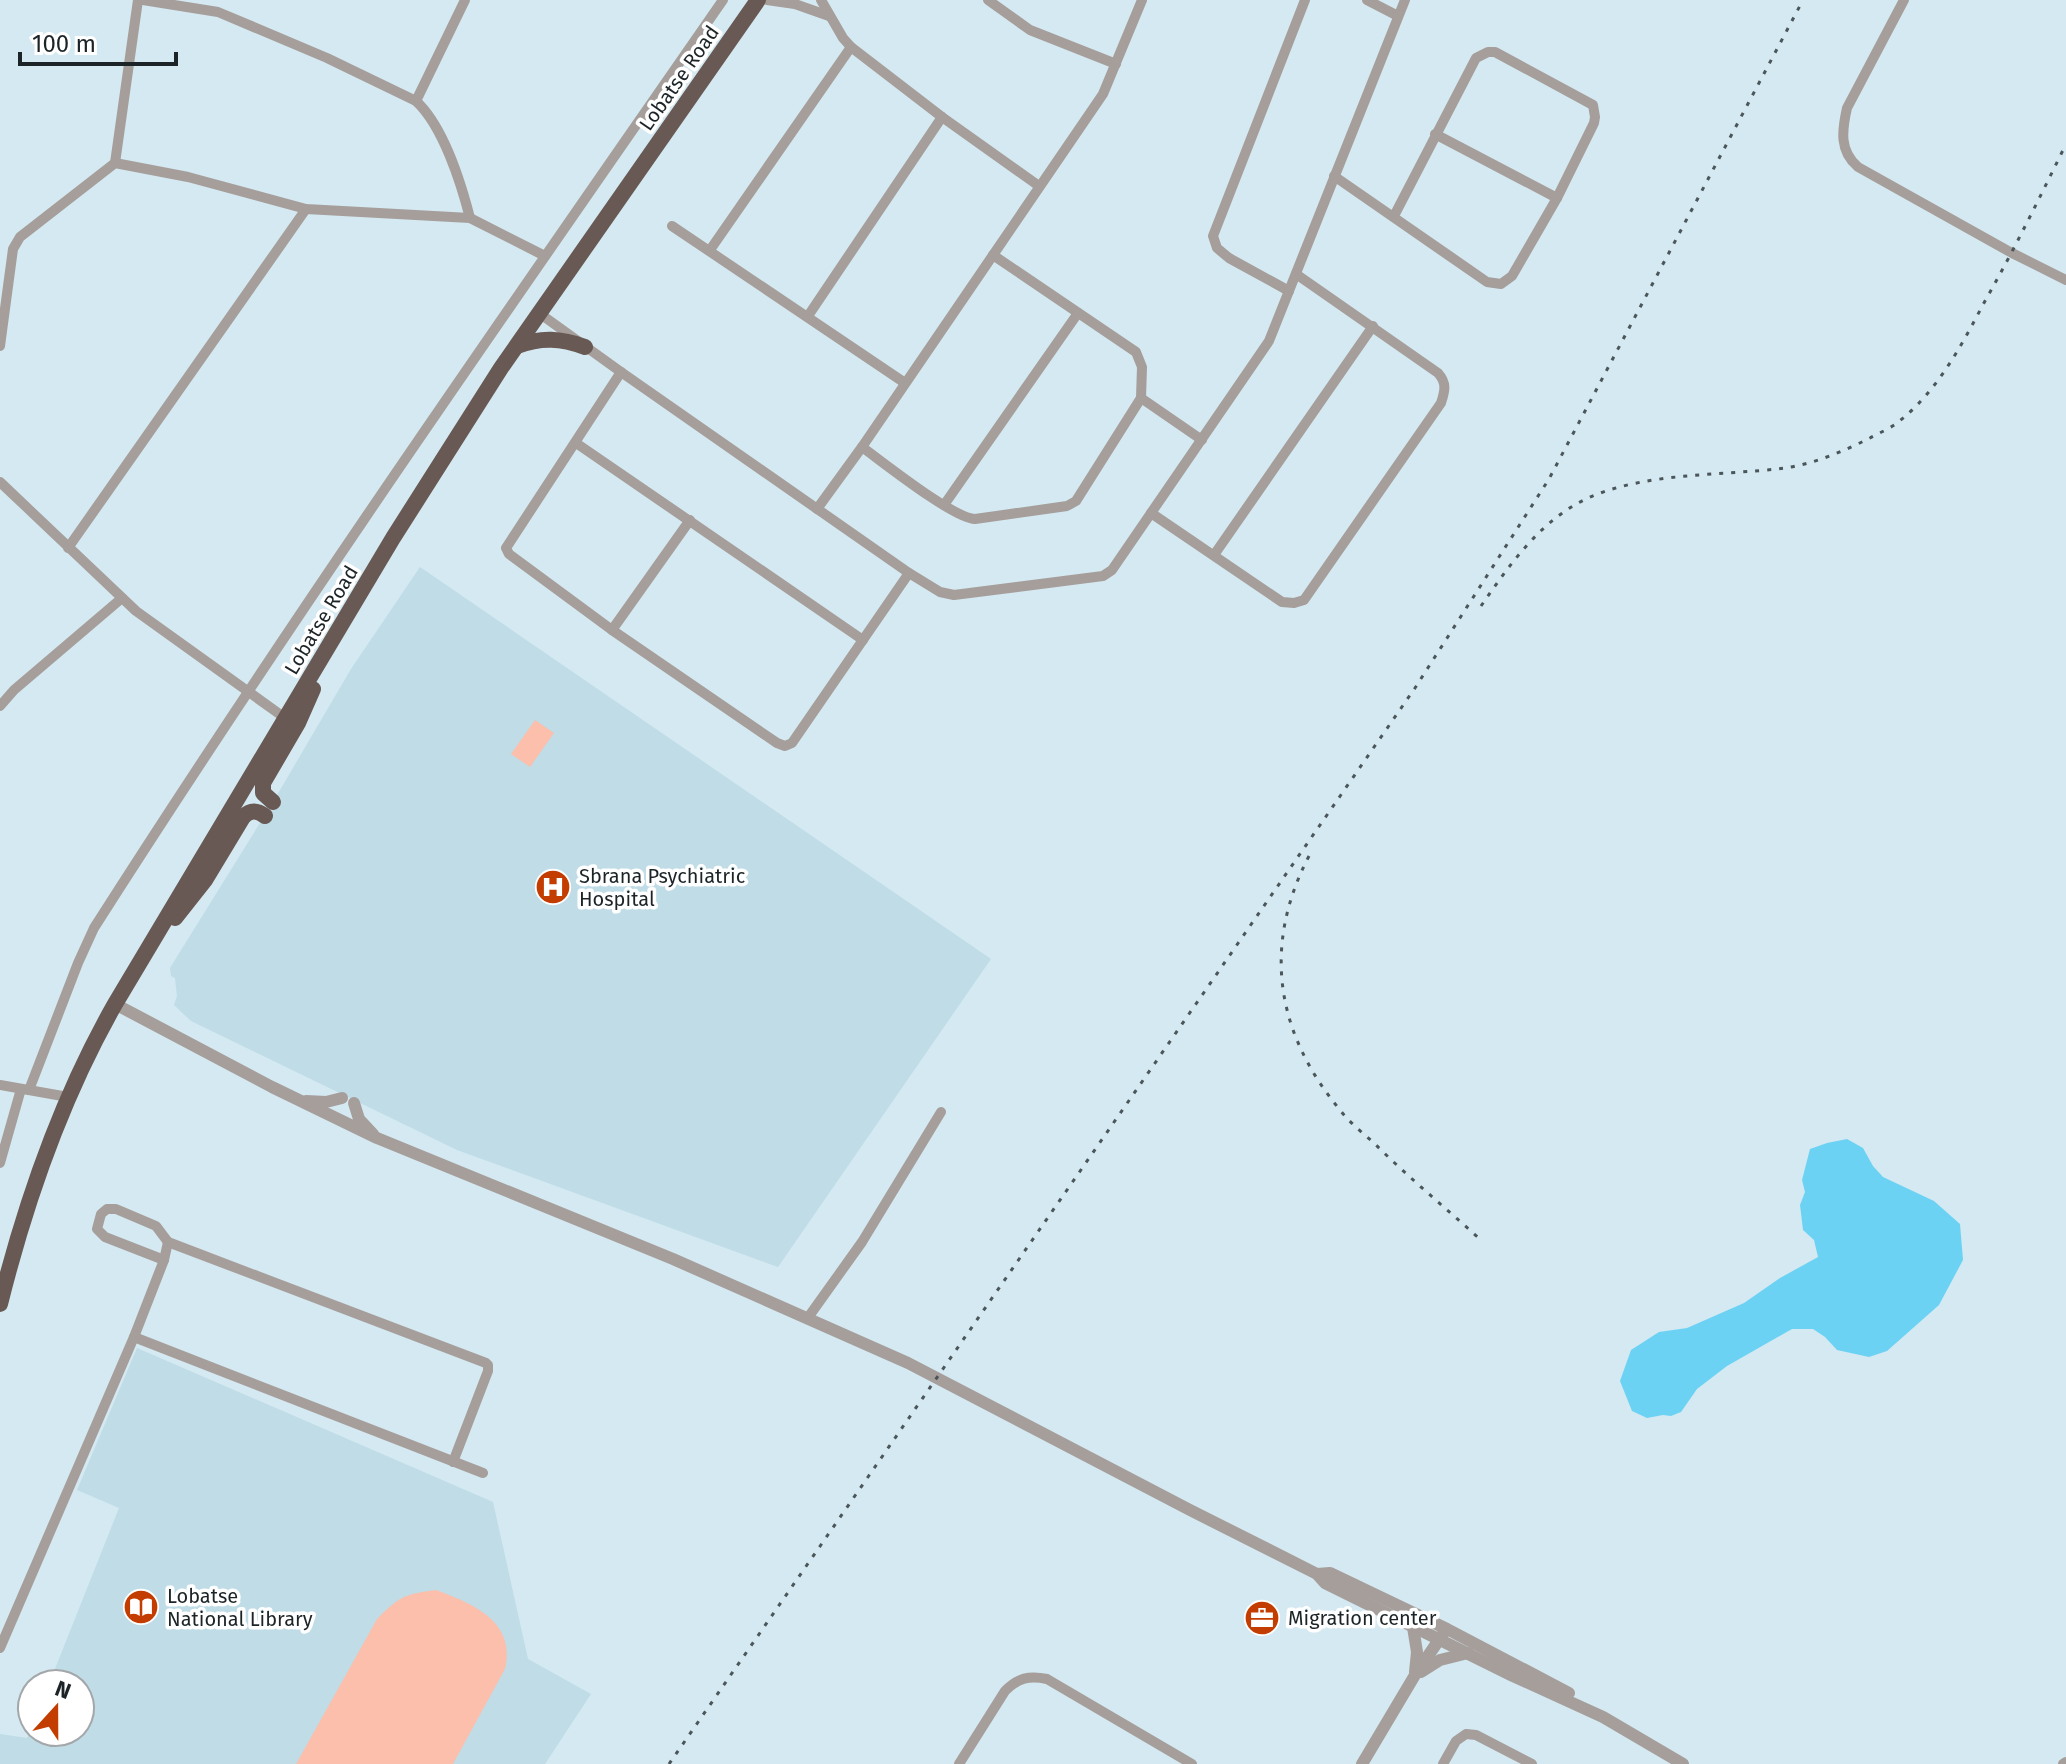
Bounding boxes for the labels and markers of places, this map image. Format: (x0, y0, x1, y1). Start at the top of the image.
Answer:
place label: Sbrana Psychiatric Hospital (579, 864, 745, 911)
hospital icon: Sbrana Psychiatric Hospital (534, 868, 572, 906)
place label: Lobatse National Library (167, 1584, 313, 1631)
library icon: Lobatse National Library (122, 1588, 160, 1626)
office icon: Migration center (1243, 1599, 1281, 1637)
place label: Migration center (1288, 1606, 1437, 1630)

